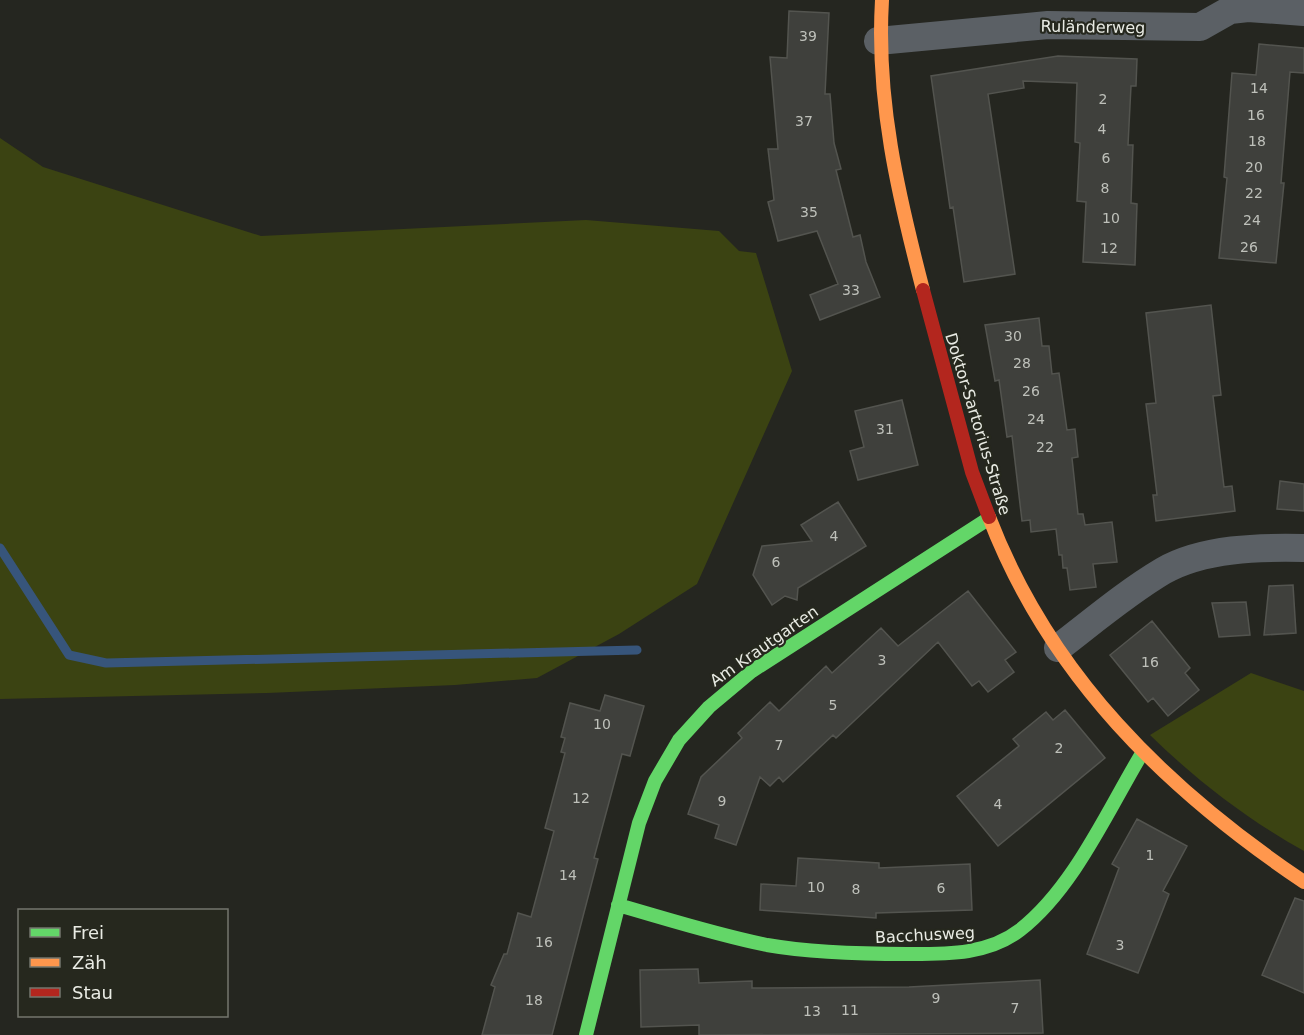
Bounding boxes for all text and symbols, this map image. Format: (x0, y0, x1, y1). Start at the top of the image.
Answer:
street label: Ruländerweg (1041, 17, 1145, 37)
house number: 39 (799, 28, 817, 44)
house number: 14 (1250, 80, 1268, 96)
house number: 2 (1099, 91, 1107, 107)
house number: 16 (1247, 107, 1265, 123)
house number: 37 (795, 113, 813, 129)
house number: 4 (1098, 121, 1107, 137)
house number: 18 (1248, 133, 1266, 149)
house number: 6 (1102, 150, 1111, 166)
house number: 20 (1245, 159, 1263, 175)
house number: 8 (1101, 180, 1109, 196)
house number: 22 (1245, 185, 1263, 201)
house number: 35 (800, 204, 818, 220)
house number: 10 (1102, 210, 1120, 226)
house number: 24 (1243, 212, 1261, 228)
house number: 26 (1240, 239, 1258, 255)
house number: 12 (1100, 240, 1118, 256)
house number: 33 (842, 282, 860, 298)
house number: 30 (1004, 328, 1022, 344)
street label: Doktor-Sartorius-Straße (941, 331, 1015, 517)
house number: 28 (1013, 355, 1031, 371)
house number: 26 (1022, 383, 1040, 399)
house number: 24 (1027, 411, 1045, 427)
house number: 31 (876, 421, 894, 437)
house number: 22 (1036, 439, 1054, 455)
house number: 4 (830, 528, 839, 544)
house number: 6 (772, 554, 781, 570)
street label: Am Krautgarten (706, 602, 822, 690)
house number: 3 (878, 652, 886, 668)
house number: 16 (1141, 654, 1159, 670)
house number: 5 (829, 697, 837, 713)
house number: 10 (593, 716, 611, 732)
house number: 7 (775, 737, 783, 753)
house number: 2 (1055, 740, 1063, 756)
house number: 12 (572, 790, 590, 806)
house number: 9 (718, 793, 726, 809)
house number: 4 (994, 796, 1003, 812)
house number: 1 (1146, 847, 1154, 863)
house number: 14 (559, 867, 577, 883)
house number: 10 (807, 879, 825, 895)
house number: 6 (937, 880, 946, 896)
house number: 8 (852, 881, 860, 897)
legend (18, 909, 228, 1017)
text: Frei (72, 922, 104, 943)
street label: Bacchusweg (875, 923, 975, 947)
house number: 16 (535, 934, 553, 950)
house number: 3 (1116, 937, 1124, 953)
text: Zäh (72, 952, 107, 973)
text: Stau (72, 982, 113, 1003)
house number: 9 (932, 990, 940, 1006)
house number: 18 (525, 992, 543, 1008)
house number: 7 (1011, 1000, 1019, 1016)
house number: 11 (841, 1002, 859, 1018)
house number: 13 (803, 1003, 821, 1019)

